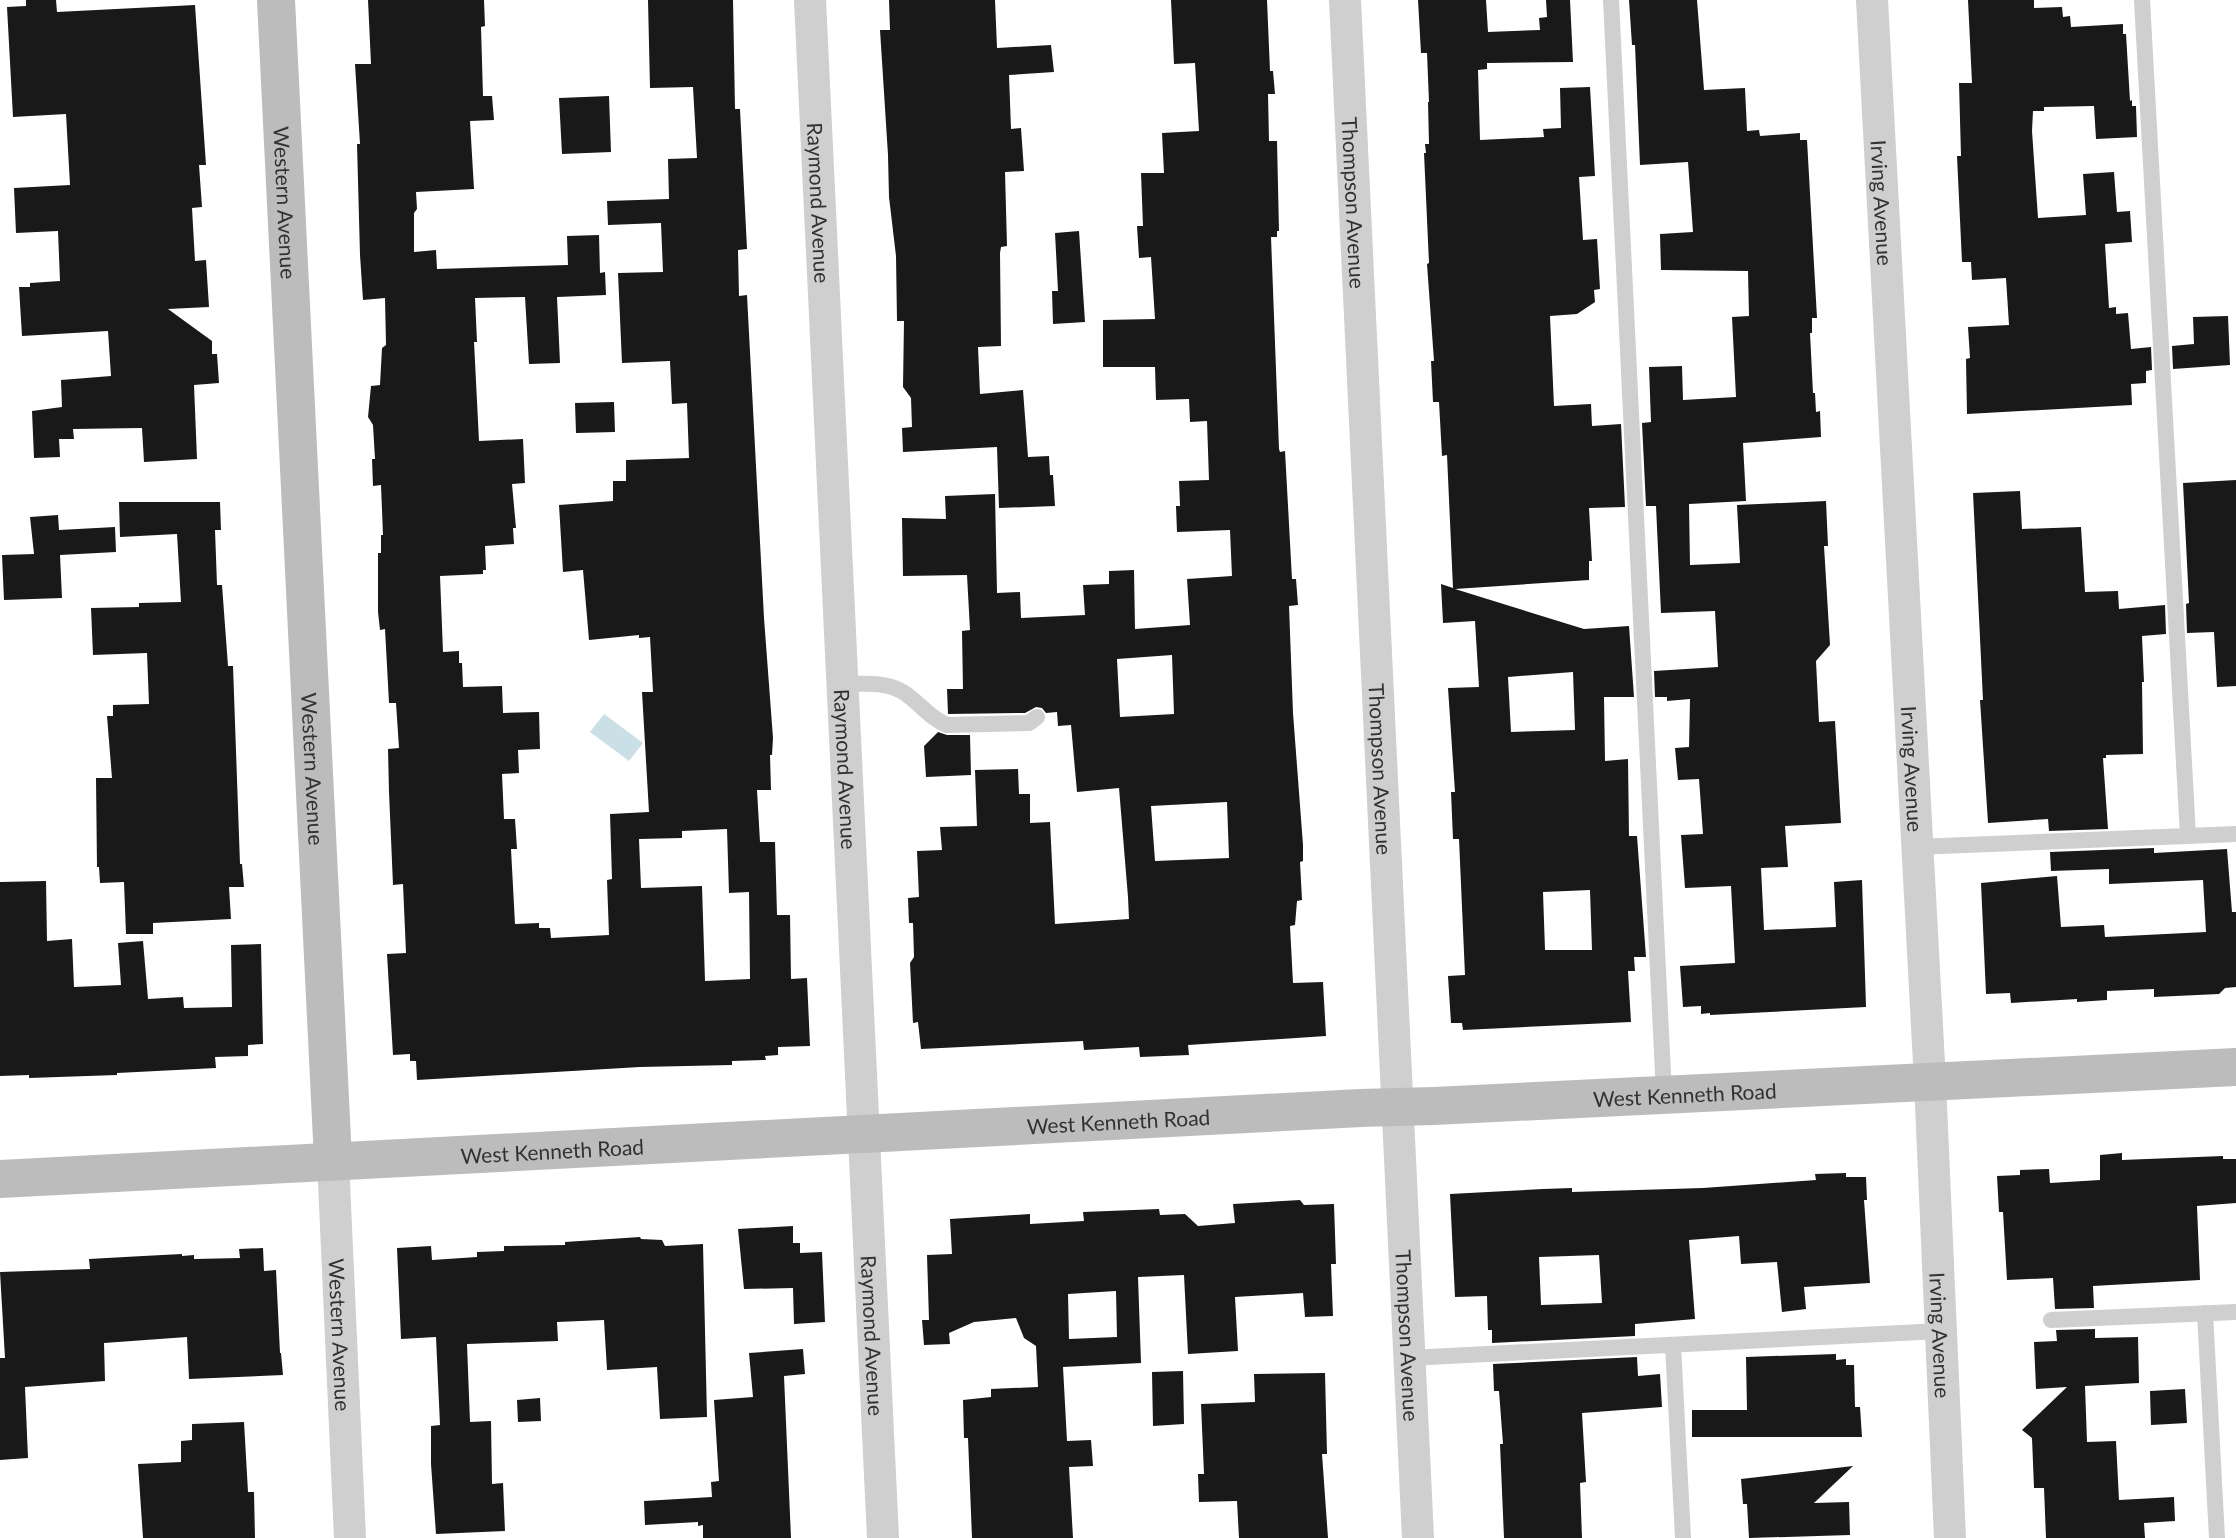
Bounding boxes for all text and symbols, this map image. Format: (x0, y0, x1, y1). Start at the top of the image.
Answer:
street label: Thompson Avenue (1338, 116, 1371, 289)
street label: Raymond Avenue (803, 122, 836, 284)
street label: Western Avenue (270, 126, 302, 280)
street label: Irving Avenue (1867, 139, 1899, 266)
street label: Thompson Avenue (1365, 683, 1398, 856)
street label: Raymond Avenue (830, 688, 863, 850)
street label: Western Avenue (298, 692, 330, 846)
street label: Irving Avenue (1897, 705, 1929, 833)
street label: West Kenneth Road (1593, 1077, 1777, 1111)
street label: West Kenneth Road (1026, 1103, 1211, 1138)
street label: West Kenneth Road (460, 1133, 645, 1167)
street label: Thompson Avenue (1392, 1249, 1425, 1422)
street label: Raymond Avenue (857, 1255, 890, 1416)
street label: Western Avenue (325, 1258, 357, 1412)
street label: Irving Avenue (1926, 1272, 1956, 1399)

